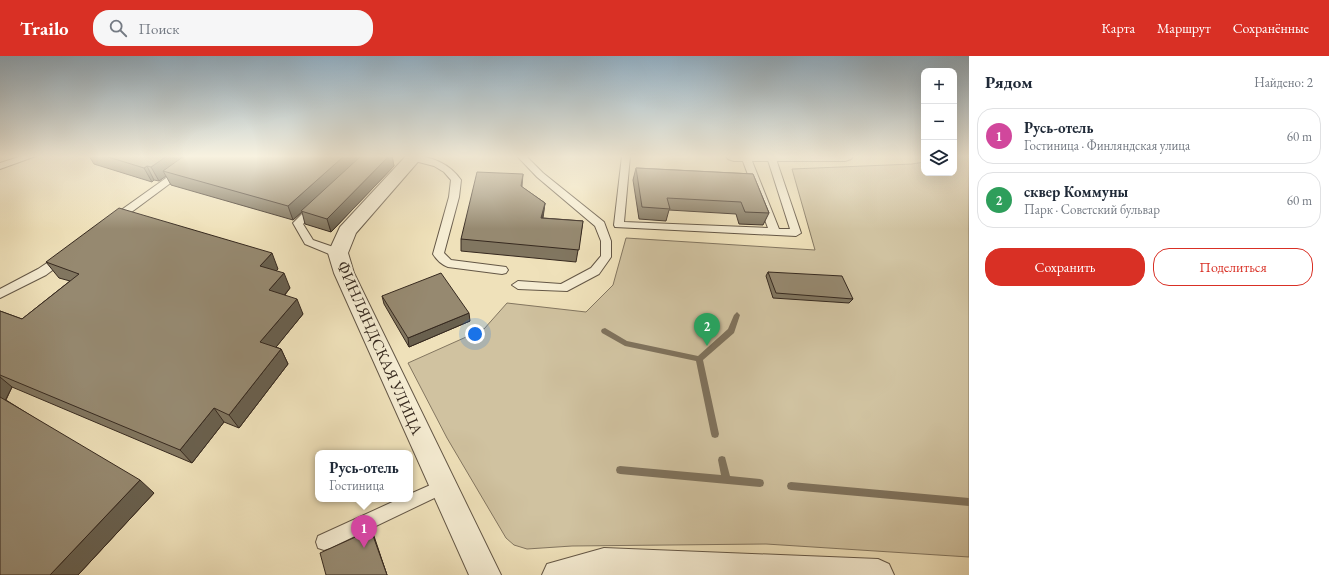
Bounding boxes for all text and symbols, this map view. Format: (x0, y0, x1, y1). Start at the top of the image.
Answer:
search box (93, 10, 373, 46)
text: Trailo (20, 16, 69, 41)
icon: search (107, 17, 129, 39)
text: Поиск (139, 19, 179, 38)
text: Карта (1102, 19, 1135, 37)
text: Маршрут (1157, 19, 1211, 37)
text: Сохранённые (1233, 19, 1309, 37)
map controls (921, 68, 957, 176)
button: + (921, 68, 957, 104)
text: Рядом (985, 71, 1033, 93)
text: Найдено: 2 (1254, 74, 1313, 91)
button: − (921, 104, 957, 140)
text: Русь-отель (1024, 118, 1093, 137)
text: 1 (996, 128, 1002, 145)
text: 60 m (1287, 128, 1312, 145)
text: Гостиница · Финляндская улица (1024, 137, 1190, 154)
button: layers (921, 140, 957, 176)
text: сквер Коммуны (1024, 182, 1128, 201)
text: 2 (996, 192, 1002, 209)
text: 60 m (1287, 192, 1312, 209)
text: Парк · Советский бульвар (1024, 201, 1160, 218)
button: Сохранить (985, 248, 1145, 286)
button: Поделиться (1153, 248, 1313, 286)
street label: ФИНЛЯНДСКАЯ УЛИЦА (332, 258, 428, 439)
pin: 2 (694, 313, 720, 346)
your location (465, 324, 485, 344)
popup (315, 450, 413, 502)
text: Русь-отель (329, 458, 399, 477)
text: Гостиница (329, 477, 384, 494)
pin: 1 (351, 515, 377, 548)

